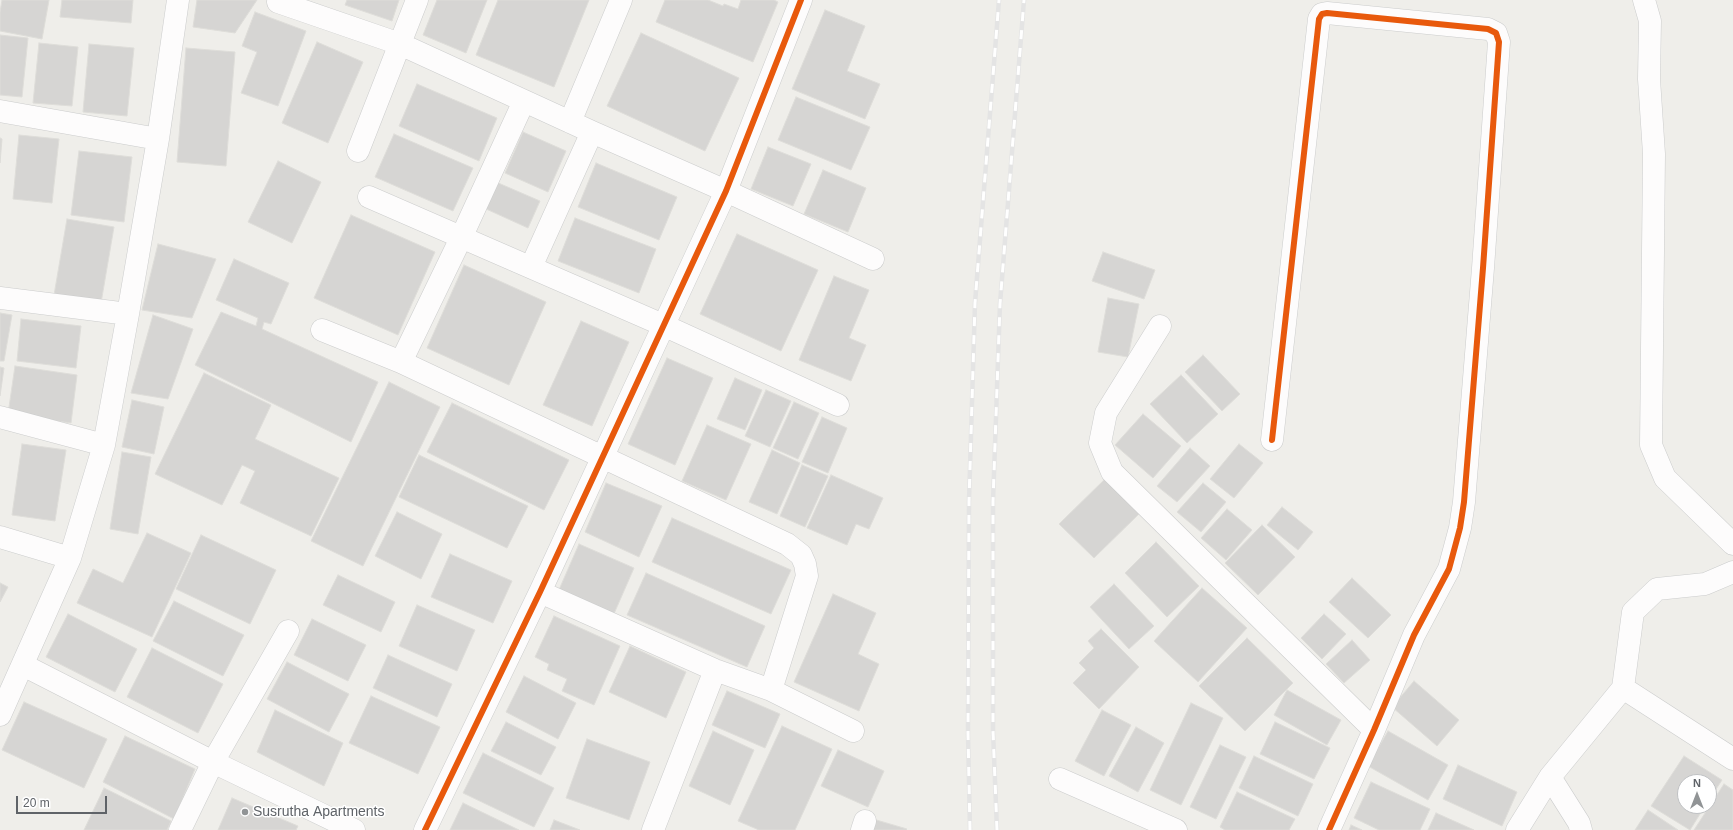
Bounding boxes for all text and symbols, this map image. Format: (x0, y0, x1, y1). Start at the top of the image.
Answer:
north arrow (1677, 774, 1717, 814)
text: N (1693, 777, 1701, 789)
scale bar (18, 788, 109, 814)
text: 20 m (23, 796, 50, 810)
place label: Susrutha Apartments (253, 804, 385, 820)
marker: Susrutha Apartments (240, 807, 250, 817)

